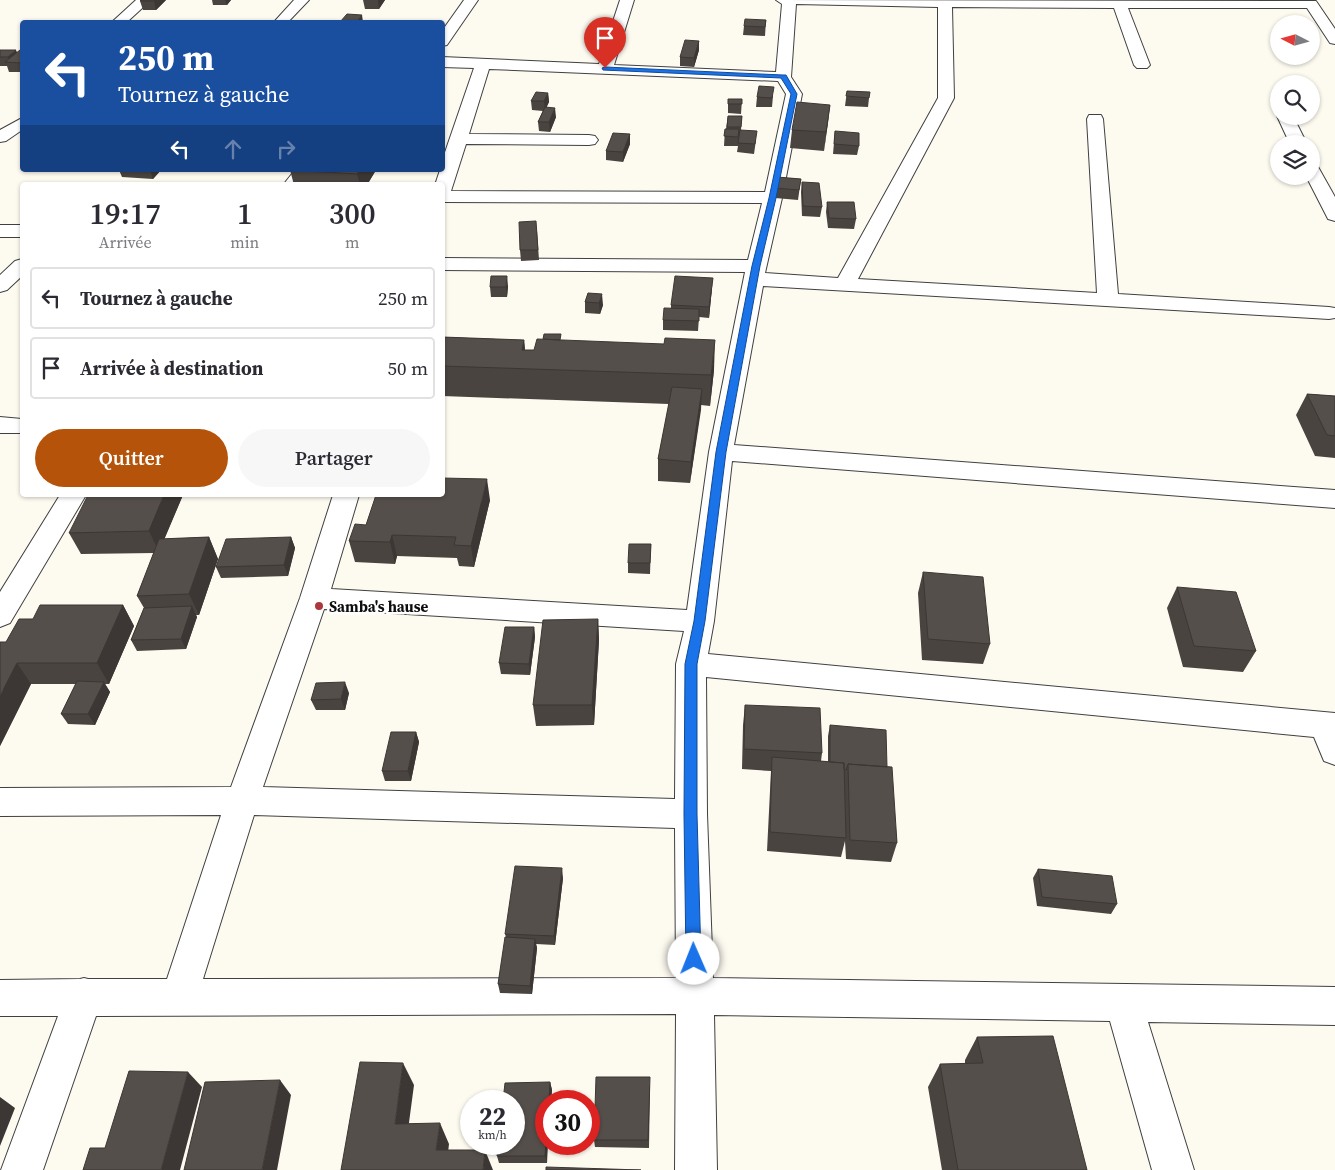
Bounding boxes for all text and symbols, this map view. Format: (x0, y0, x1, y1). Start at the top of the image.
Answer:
north arrow (1270, 15, 1320, 65)
map controls (1270, 15, 1320, 185)
pin (584, 17, 626, 68)
icon: arrive (591, 24, 619, 52)
text: 250 m (118, 34, 214, 82)
icon: left (35, 40, 100, 105)
button: search (1270, 75, 1320, 125)
text: Tournez à gauche (118, 79, 289, 109)
icon: left (166, 135, 194, 163)
icon: ahead (219, 135, 247, 163)
icon: right (272, 135, 300, 163)
button: layers (1270, 135, 1320, 185)
text: 19:17 (89, 193, 161, 234)
text: 1 (237, 193, 253, 234)
text: 300 (329, 193, 376, 234)
text: Arrivée (99, 231, 152, 253)
text: min (230, 231, 259, 253)
text: m (345, 231, 359, 253)
icon: left (37, 284, 65, 312)
text: Tournez à gauche (80, 285, 233, 311)
text: 250 m (378, 285, 428, 311)
icon: arrive (37, 354, 65, 382)
text: Arrivée à destination (80, 355, 263, 381)
text: 50 m (387, 355, 428, 381)
button: Quitter (35, 429, 228, 487)
button: Partager (238, 429, 430, 487)
place label: Samba's hause (329, 596, 429, 617)
marker: Samba's hause (313, 600, 325, 612)
position arrow (667, 932, 719, 984)
speed limit sign: 30 (535, 1090, 600, 1155)
text: 22 (479, 1099, 506, 1133)
text: km/h (478, 1127, 507, 1143)

